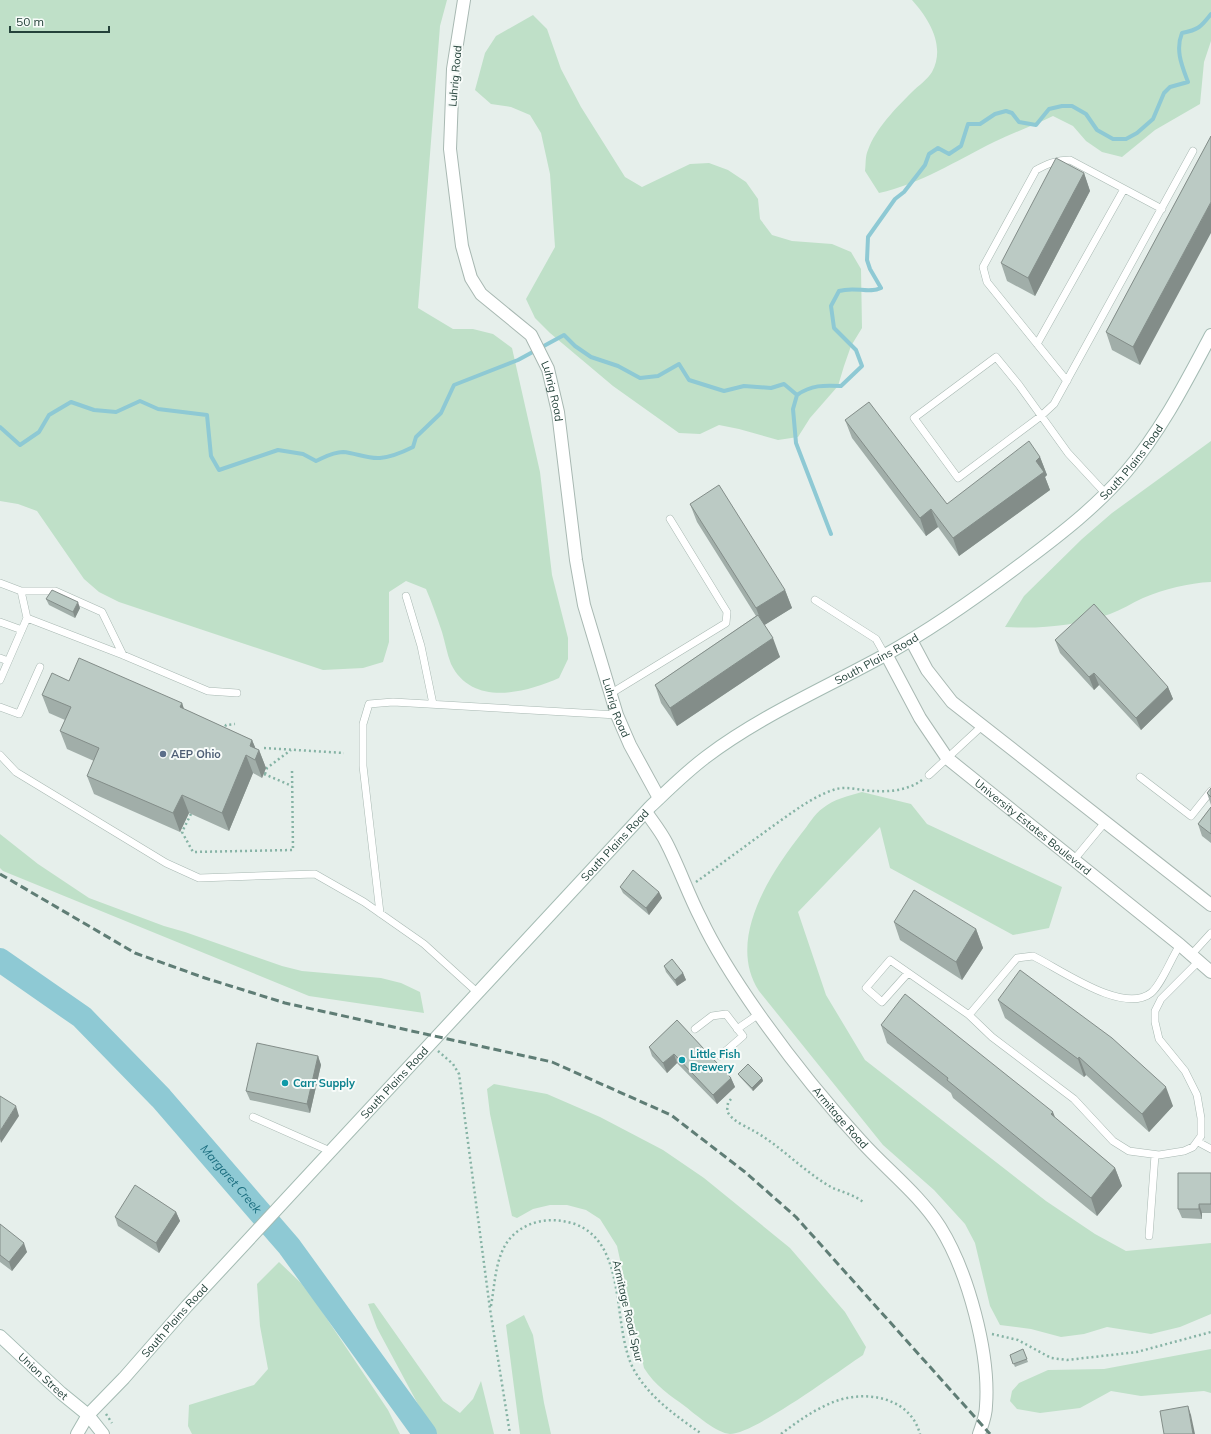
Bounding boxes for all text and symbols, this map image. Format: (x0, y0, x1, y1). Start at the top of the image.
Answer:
scale bar (10, 8, 109, 34)
text: 50 m (16, 14, 44, 29)
street label: Luhrig Road (445, 45, 465, 107)
street label: Luhrig Road (538, 358, 566, 422)
street label: South Plains Road (1097, 422, 1166, 503)
street label: South Plains Road (832, 630, 921, 687)
street label: Luhrig Road (599, 676, 633, 740)
place label: AEP Ohio (171, 747, 221, 761)
marker: AEP Ohio (158, 749, 168, 759)
street label: University Estates Boulevard (972, 776, 1094, 878)
street label: South Plains Road (578, 806, 652, 884)
street label: South Plains Road (357, 1044, 431, 1122)
place label: Little Fish Brewery (690, 1047, 740, 1074)
marker: Little Fish Brewery (677, 1055, 687, 1065)
place label: Carr Supply (293, 1076, 355, 1090)
marker: Carr Supply (280, 1078, 290, 1088)
street label: Armitage Road (810, 1084, 871, 1151)
water label: Margaret Creek (198, 1141, 266, 1217)
street label: Armitage Road Spur (609, 1259, 647, 1363)
street label: South Plains Road (138, 1281, 211, 1360)
street label: Union Street (15, 1350, 71, 1403)

